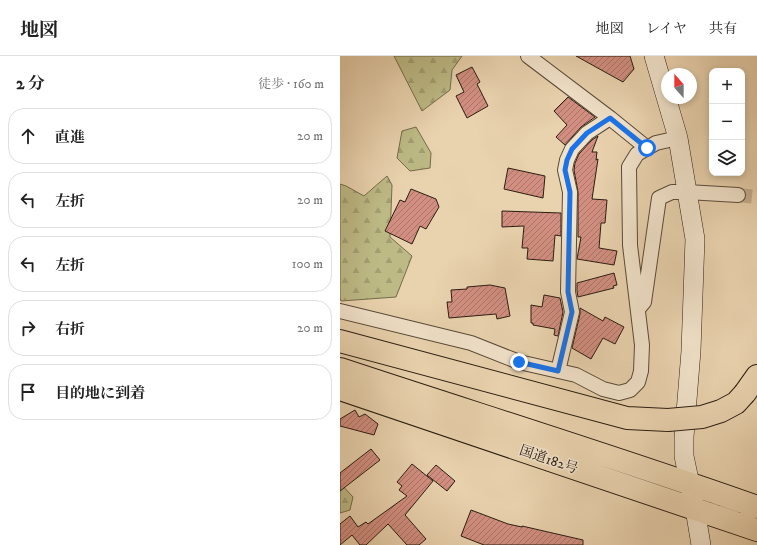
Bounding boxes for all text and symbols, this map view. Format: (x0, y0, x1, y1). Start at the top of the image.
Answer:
text: 地図 (20, 19, 58, 42)
text: 地図 (596, 20, 624, 38)
text: レイヤ (646, 20, 687, 38)
text: 共有 (709, 20, 737, 38)
north arrow (661, 68, 697, 104)
map controls (709, 68, 745, 176)
button: + (709, 68, 745, 104)
text: 2 分 (16, 73, 45, 95)
text: 徒歩 · 160 m (258, 76, 324, 92)
button: − (709, 104, 745, 140)
icon: ahead (17, 125, 39, 147)
text: 直進 (55, 128, 85, 147)
text: 20 m (297, 128, 323, 144)
route start (638, 139, 656, 157)
button: layers (709, 140, 745, 176)
icon: left (17, 189, 39, 211)
text: 左折 (55, 192, 85, 211)
text: 20 m (297, 192, 323, 208)
icon: left (17, 253, 39, 275)
text: 左折 (55, 256, 85, 275)
text: 100 m (292, 256, 323, 272)
icon: right (17, 317, 39, 339)
text: 右折 (55, 320, 85, 339)
text: 20 m (297, 320, 323, 336)
route end (510, 353, 528, 371)
icon: arrive (17, 381, 39, 403)
text: 目的地に到着 (55, 384, 145, 403)
street label: 国道182号 (517, 442, 580, 478)

